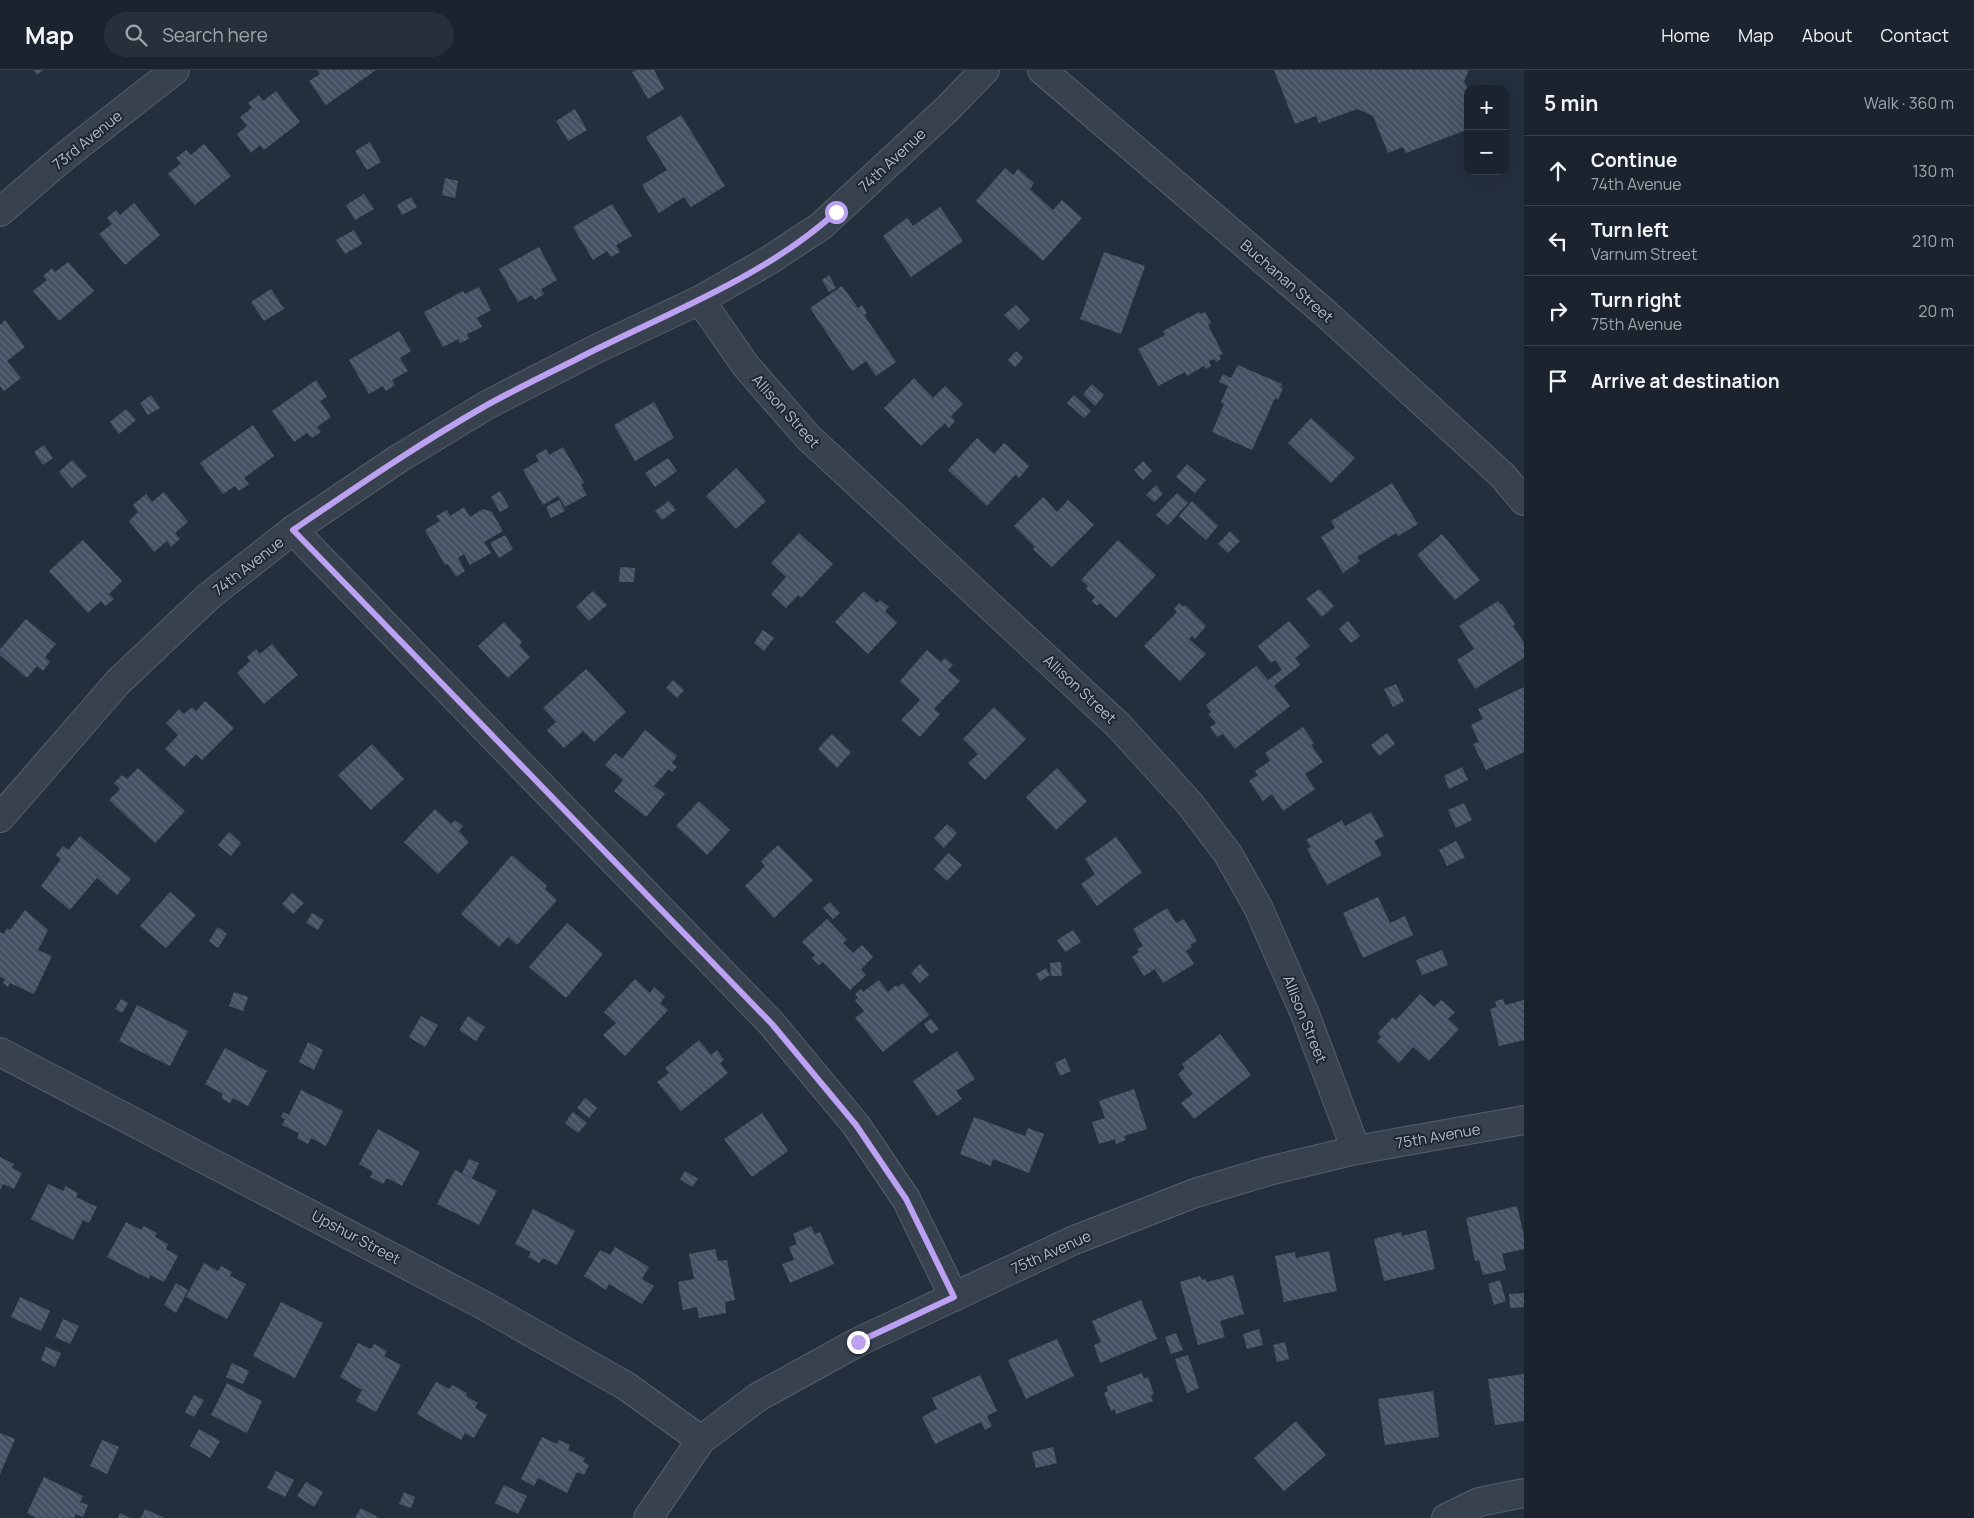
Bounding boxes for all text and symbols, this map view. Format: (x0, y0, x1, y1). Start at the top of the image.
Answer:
search box (104, 12, 454, 57)
text: Map (25, 18, 74, 51)
icon: search (122, 21, 150, 49)
text: Search here (162, 22, 268, 48)
text: Home (1661, 23, 1710, 47)
text: Map (1738, 23, 1774, 47)
text: About (1802, 23, 1852, 47)
text: Contact (1880, 23, 1949, 47)
map controls (1464, 85, 1509, 175)
button: + (1464, 85, 1509, 130)
text: 5 min (1544, 89, 1598, 117)
text: Walk · 360 m (1864, 92, 1954, 114)
street label: 73rd Avenue (48, 105, 127, 175)
street label: 74th Avenue (854, 123, 930, 197)
button: − (1464, 130, 1509, 175)
text: Continue (1591, 147, 1677, 173)
icon: ahead (1544, 157, 1572, 185)
text: 130 m (1912, 160, 1954, 182)
text: 74th Avenue (1591, 173, 1682, 195)
route start (825, 201, 848, 224)
text: Turn left (1591, 217, 1669, 243)
icon: left (1544, 227, 1572, 255)
text: 210 m (1912, 230, 1954, 252)
street label: Buchanan Street (1236, 235, 1338, 327)
text: Varnum Street (1591, 243, 1697, 265)
text: Turn right (1591, 287, 1681, 313)
icon: right (1544, 297, 1572, 325)
text: 20 m (1918, 300, 1954, 322)
text: 75th Avenue (1591, 313, 1682, 335)
icon: arrive (1544, 367, 1572, 395)
text: Arrive at destination (1591, 368, 1780, 394)
street label: Allison Street (747, 370, 825, 452)
street label: 74th Avenue (208, 531, 288, 600)
street label: Allison Street (1039, 650, 1121, 728)
street label: Allison Street (1278, 972, 1332, 1066)
street label: 75th Avenue (1394, 1118, 1482, 1154)
street label: Upshur Street (308, 1205, 404, 1269)
street label: 75th Avenue (1008, 1225, 1095, 1279)
route end (847, 1331, 870, 1354)

